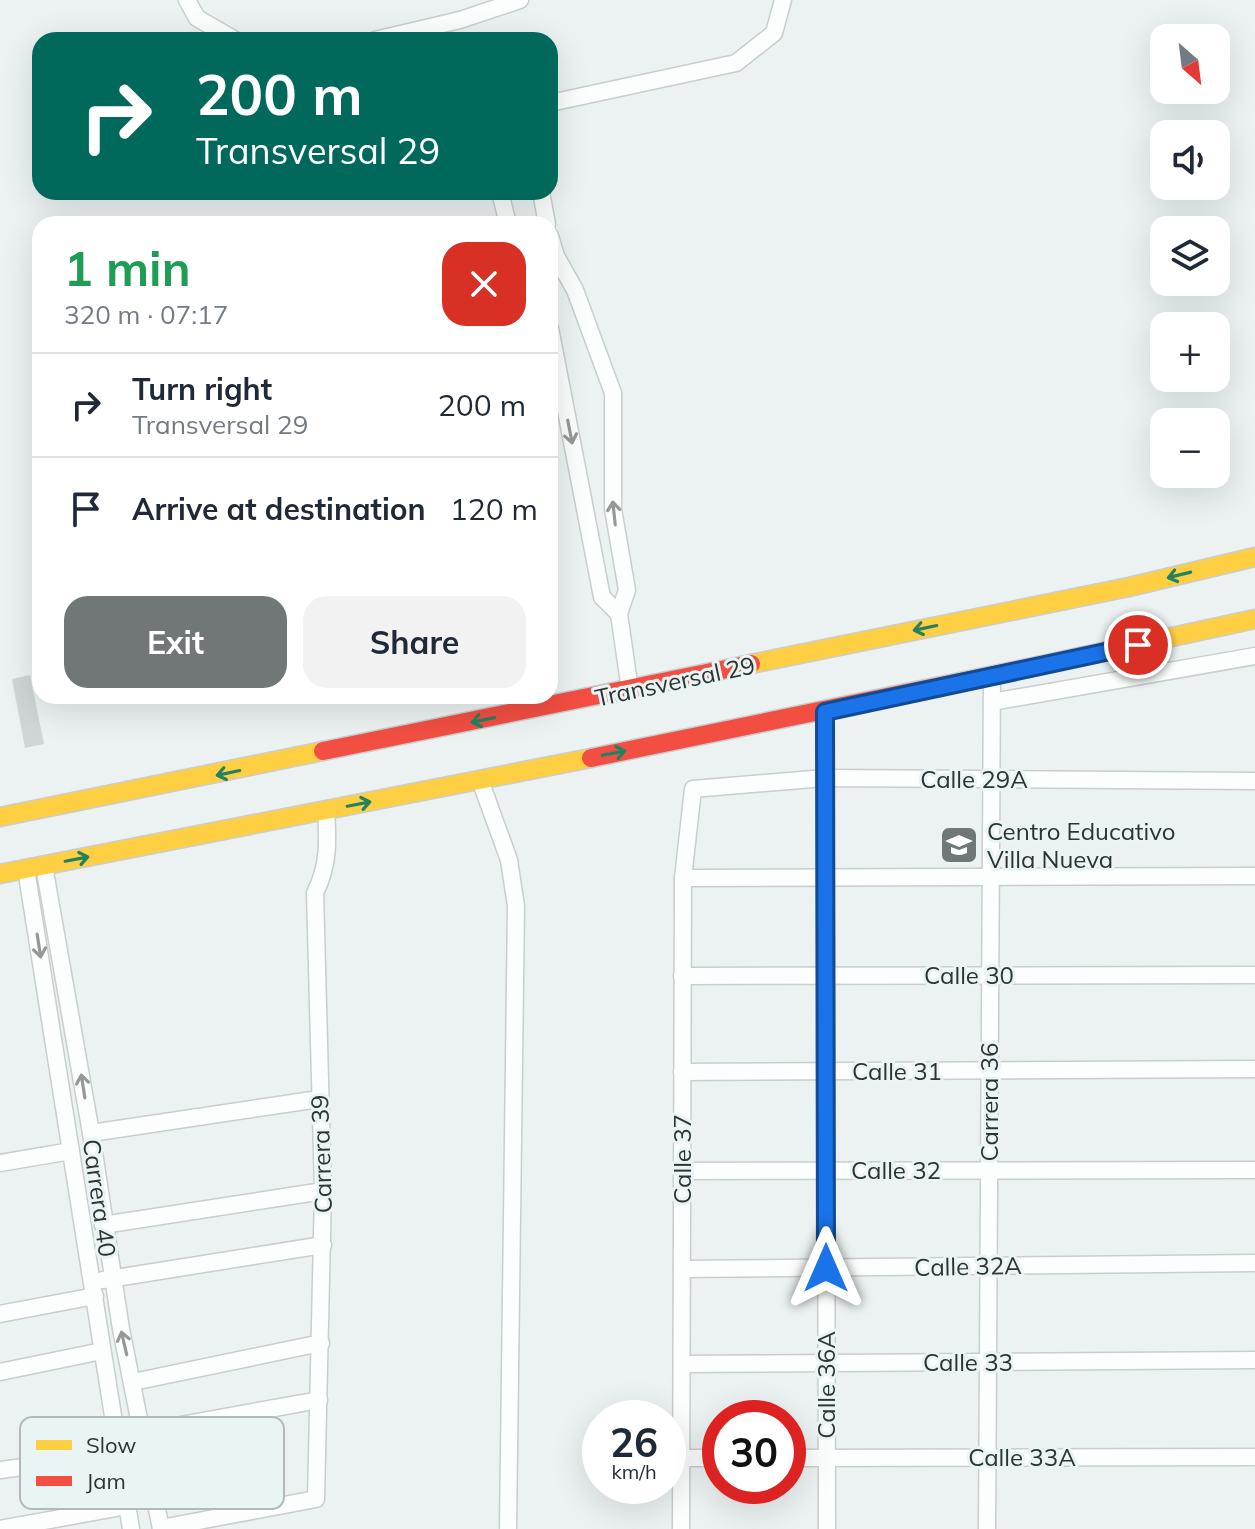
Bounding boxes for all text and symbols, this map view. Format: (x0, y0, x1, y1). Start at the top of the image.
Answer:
north arrow (1150, 24, 1230, 104)
map controls (1150, 24, 1230, 488)
text: 200 m (196, 59, 363, 129)
icon: right (64, 64, 168, 168)
button: sound (1150, 120, 1230, 200)
text: Transversal 29 (196, 128, 440, 173)
button: layers (1150, 216, 1230, 296)
text: 1 min (64, 238, 191, 298)
button: close (442, 242, 526, 326)
text: 320 m · 07:17 (64, 298, 228, 331)
button: + (1150, 312, 1230, 392)
text: Turn right (132, 370, 272, 408)
icon: right (64, 383, 108, 427)
text: 200 m (438, 386, 526, 424)
text: Transversal 29 (132, 408, 308, 441)
button: − (1150, 408, 1230, 488)
one-way arrow (563, 419, 578, 445)
icon: arrive (64, 487, 108, 531)
text: Arrive at destination (132, 490, 426, 528)
text: 120 m (450, 490, 538, 528)
one-way arrow (607, 500, 622, 527)
one-way arrow (1167, 569, 1193, 584)
button: Exit (64, 596, 287, 688)
button: Share (303, 596, 526, 688)
pin (1104, 611, 1172, 679)
one-way arrow (912, 621, 938, 636)
icon: arrive (1116, 623, 1160, 667)
street label: Transversal 29 (592, 649, 758, 713)
one-way arrow (471, 713, 496, 728)
one-way arrow (601, 745, 626, 760)
street label: Calle 29A (920, 764, 1028, 794)
one-way arrow (216, 766, 242, 781)
one-way arrow (346, 795, 371, 810)
place label: Centro Educativo Villa Nueva (987, 816, 1175, 874)
school or university icon: Centro Educativo Villa Nueva (938, 824, 980, 866)
one-way arrow (63, 851, 89, 866)
one-way arrow (32, 933, 47, 958)
street label: Calle 30 (924, 960, 1014, 990)
street label: Carrera 36 (974, 1043, 1004, 1161)
street label: Calle 31 (852, 1056, 942, 1086)
one-way arrow (75, 1074, 90, 1099)
street label: Carrera 39 (304, 1094, 338, 1214)
street label: Calle 37 (667, 1114, 697, 1204)
street label: Carrera 40 (77, 1137, 123, 1259)
street label: Calle 32 (851, 1155, 941, 1185)
position arrow (784, 1226, 868, 1310)
street label: Calle 32A (914, 1250, 1022, 1282)
one-way arrow (116, 1330, 131, 1356)
street label: Calle 36A (811, 1331, 841, 1439)
street label: Calle 33 (923, 1347, 1013, 1377)
speed limit sign: 30 (702, 1400, 806, 1504)
legend (20, 1417, 284, 1509)
text: 26 (610, 1417, 658, 1467)
text: Slow (86, 1431, 136, 1459)
street label: Calle 33A (968, 1442, 1076, 1472)
text: km/h (611, 1459, 657, 1484)
text: Jam (86, 1467, 126, 1495)

